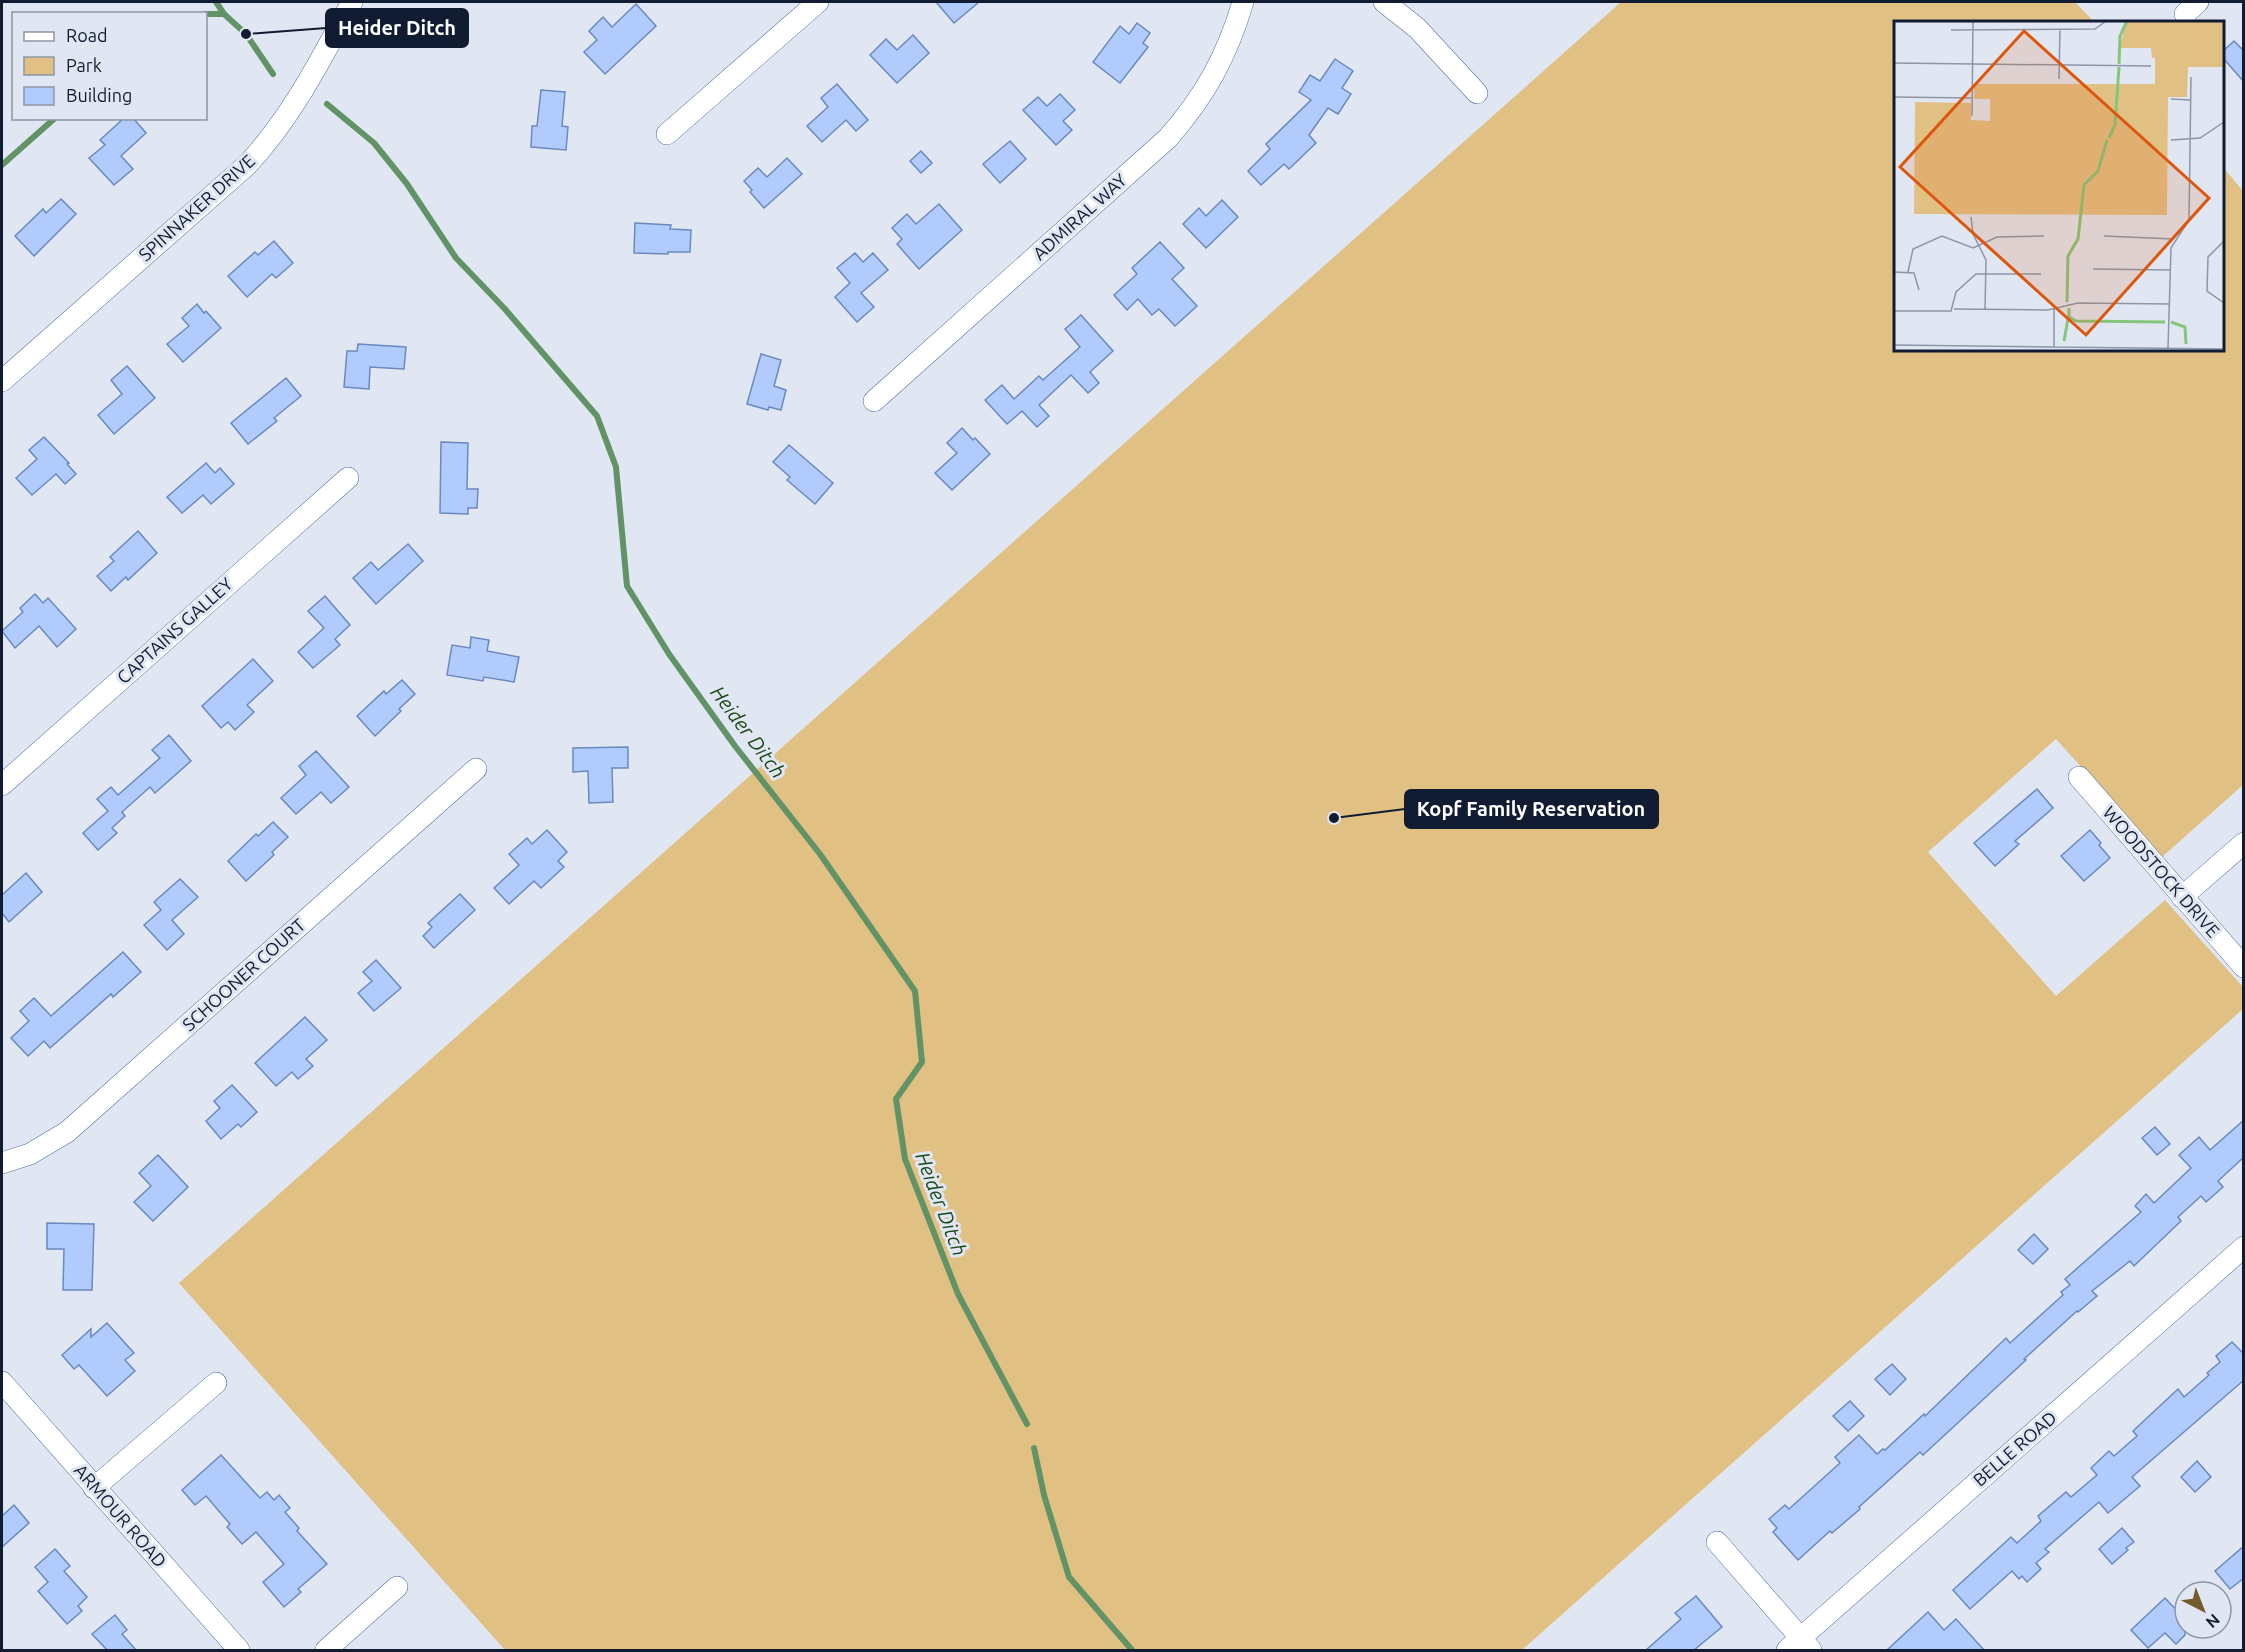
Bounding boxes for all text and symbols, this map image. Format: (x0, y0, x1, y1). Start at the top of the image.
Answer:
callout: Heider Ditch (326, 9, 468, 47)
legend (12, 12, 207, 120)
text: Heider Ditch (338, 16, 456, 39)
inset map (1894, 21, 2224, 351)
text: Road (66, 25, 108, 45)
text: Park (66, 55, 102, 75)
text: Building (66, 85, 132, 105)
street label: SPINNAKER DRIVE (134, 150, 258, 264)
street label: ADMIRAL WAY (1029, 169, 1131, 263)
street label: CAPTAINS GALLEY (113, 573, 236, 687)
water label: Heider Ditch (706, 681, 790, 782)
callout: Kopf Family Reservation (1405, 790, 1658, 828)
text: Kopf Family Reservation (1417, 797, 1645, 820)
street label: WOODSTOCK DRIVE (2100, 802, 2224, 941)
street label: SCHOONER COURT (178, 914, 309, 1034)
water label: Heider Ditch (911, 1149, 972, 1259)
street label: BELLE ROAD (1969, 1407, 2060, 1490)
street label: ARMOUR ROAD (71, 1460, 171, 1571)
north arrow (2173, 1580, 2233, 1640)
text: N (2203, 1610, 2223, 1632)

